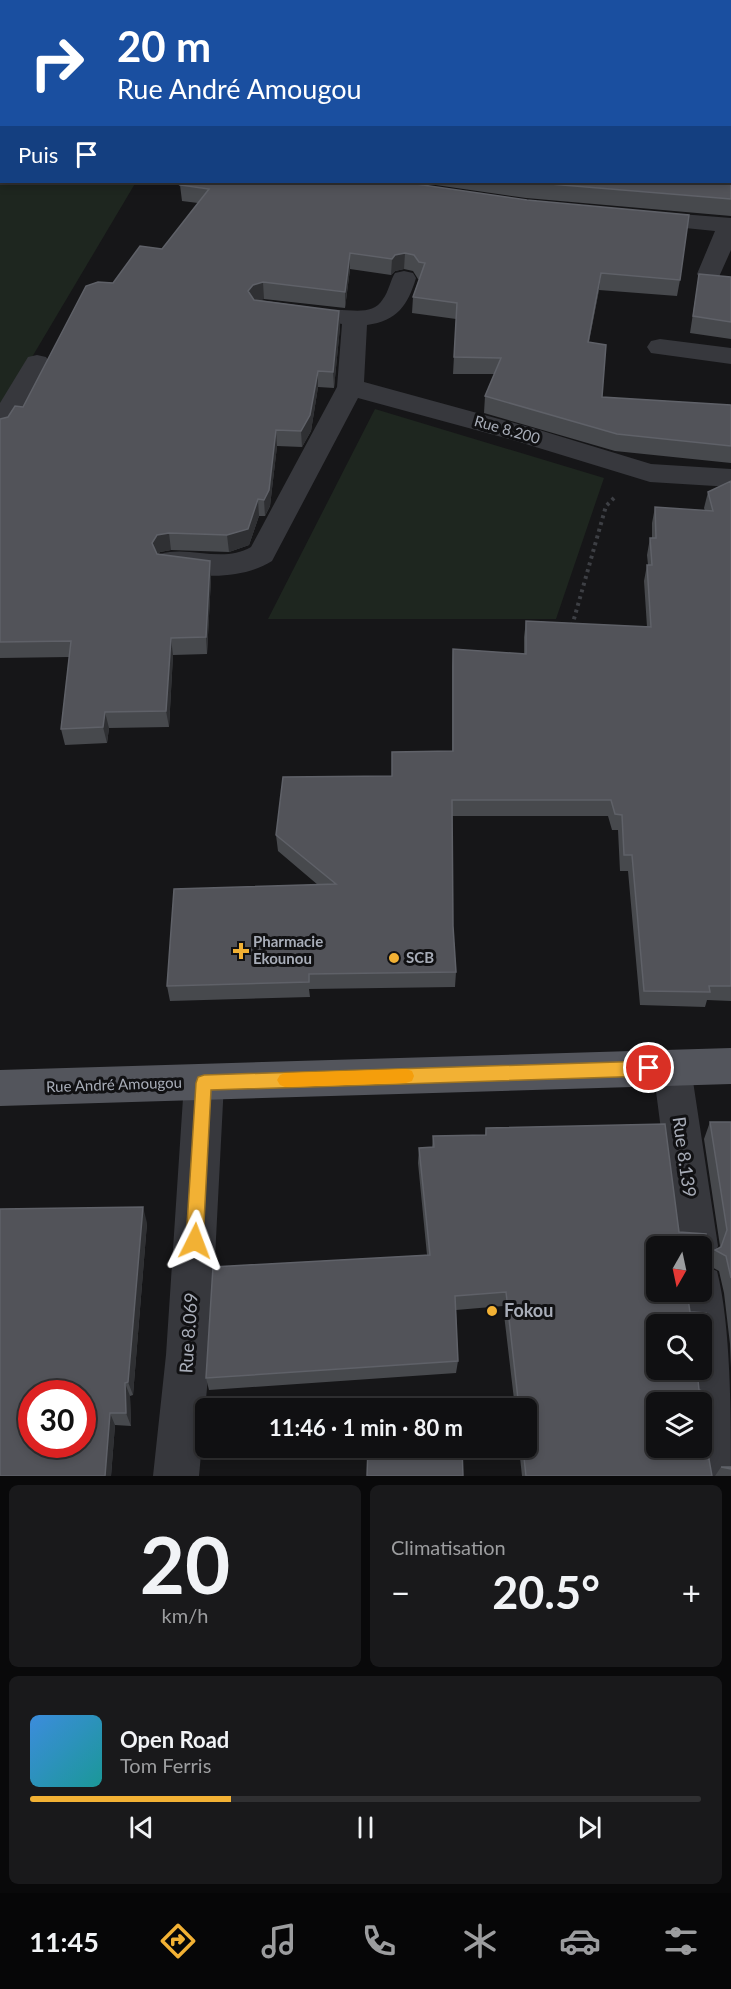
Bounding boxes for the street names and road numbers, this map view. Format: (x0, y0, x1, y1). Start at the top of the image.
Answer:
street label: Rue 8.200 (472, 411, 543, 447)
street label: Rue André Amougou (46, 1073, 182, 1095)
street label: Rue 8.139 (668, 1115, 702, 1199)
street label: Rue 8.069 (174, 1292, 202, 1374)

